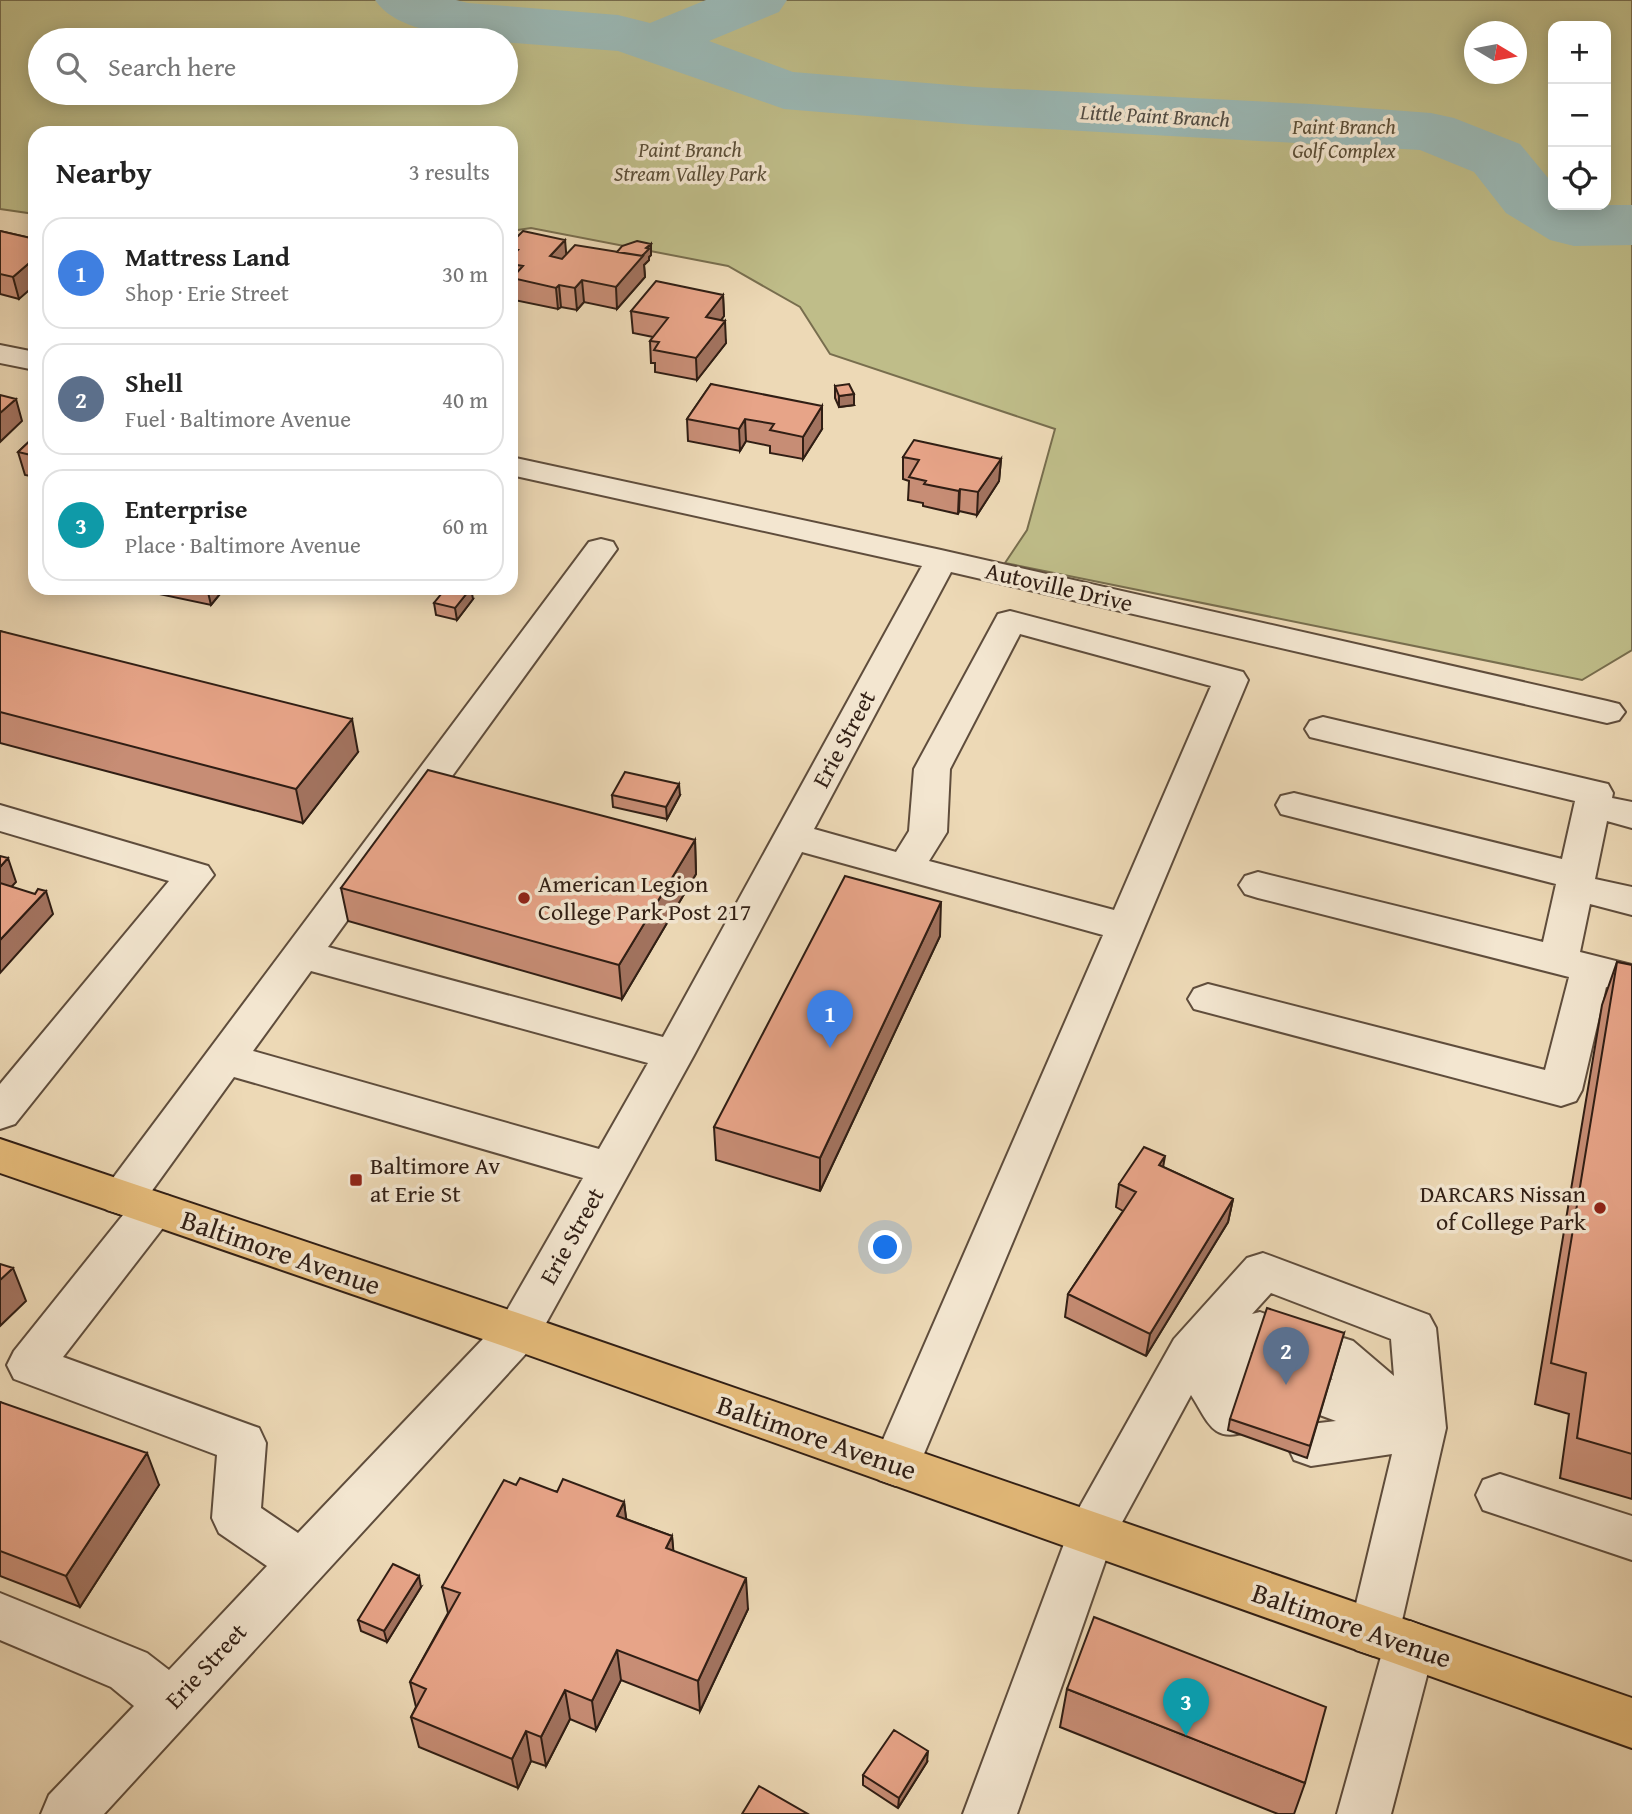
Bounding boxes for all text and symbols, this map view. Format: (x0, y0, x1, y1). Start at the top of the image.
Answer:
north arrow (1464, 21, 1527, 84)
map controls (1548, 21, 1611, 210)
button: + (1548, 21, 1611, 84)
search box (28, 28, 518, 105)
text: Search here (108, 47, 236, 86)
icon: search (52, 48, 90, 86)
button: − (1548, 84, 1611, 147)
water label: Little Paint Branch (1078, 96, 1231, 135)
park label: Paint Branch Golf Complex (1291, 111, 1396, 166)
park label: Paint Branch Stream Valley Park (614, 134, 767, 189)
button: locate (1548, 147, 1611, 210)
text: Nearby (56, 150, 152, 194)
text: 3 results (409, 155, 490, 188)
text: Mattress Land (125, 237, 290, 276)
text: 1 (75, 257, 87, 290)
text: 30 m (442, 257, 488, 290)
text: Shop · Erie Street (125, 276, 289, 309)
text: Shell (125, 363, 183, 402)
text: 2 (75, 383, 87, 416)
text: 40 m (442, 383, 488, 416)
text: Fuel · Baltimore Avenue (125, 402, 351, 435)
text: Enterprise (125, 489, 248, 528)
text: 3 (75, 509, 87, 542)
text: 60 m (442, 509, 488, 542)
text: Place · Baltimore Avenue (125, 528, 361, 561)
street label: Autoville Drive (982, 553, 1136, 620)
street label: Erie Street (803, 683, 884, 794)
place label: American Legion College Park Post 217 (538, 866, 751, 929)
marker: American Legion College Park Post 217 (516, 890, 532, 906)
pin: 1 (807, 990, 853, 1048)
place label: Baltimore Av at Erie St (370, 1148, 500, 1211)
marker: Baltimore Av at Erie St (348, 1172, 364, 1188)
place label: DARCARS Nissan of College Park (1420, 1176, 1587, 1239)
street label: Erie Street (531, 1180, 613, 1291)
street label: Baltimore Avenue (176, 1198, 386, 1305)
marker: DARCARS Nissan of College Park (1592, 1200, 1608, 1216)
your location (868, 1230, 902, 1264)
pin: 2 (1263, 1327, 1309, 1385)
street label: Baltimore Avenue (712, 1383, 922, 1490)
street label: Baltimore Avenue (1247, 1571, 1457, 1678)
street label: Erie Street (157, 1615, 255, 1716)
pin: 3 (1163, 1678, 1209, 1736)

